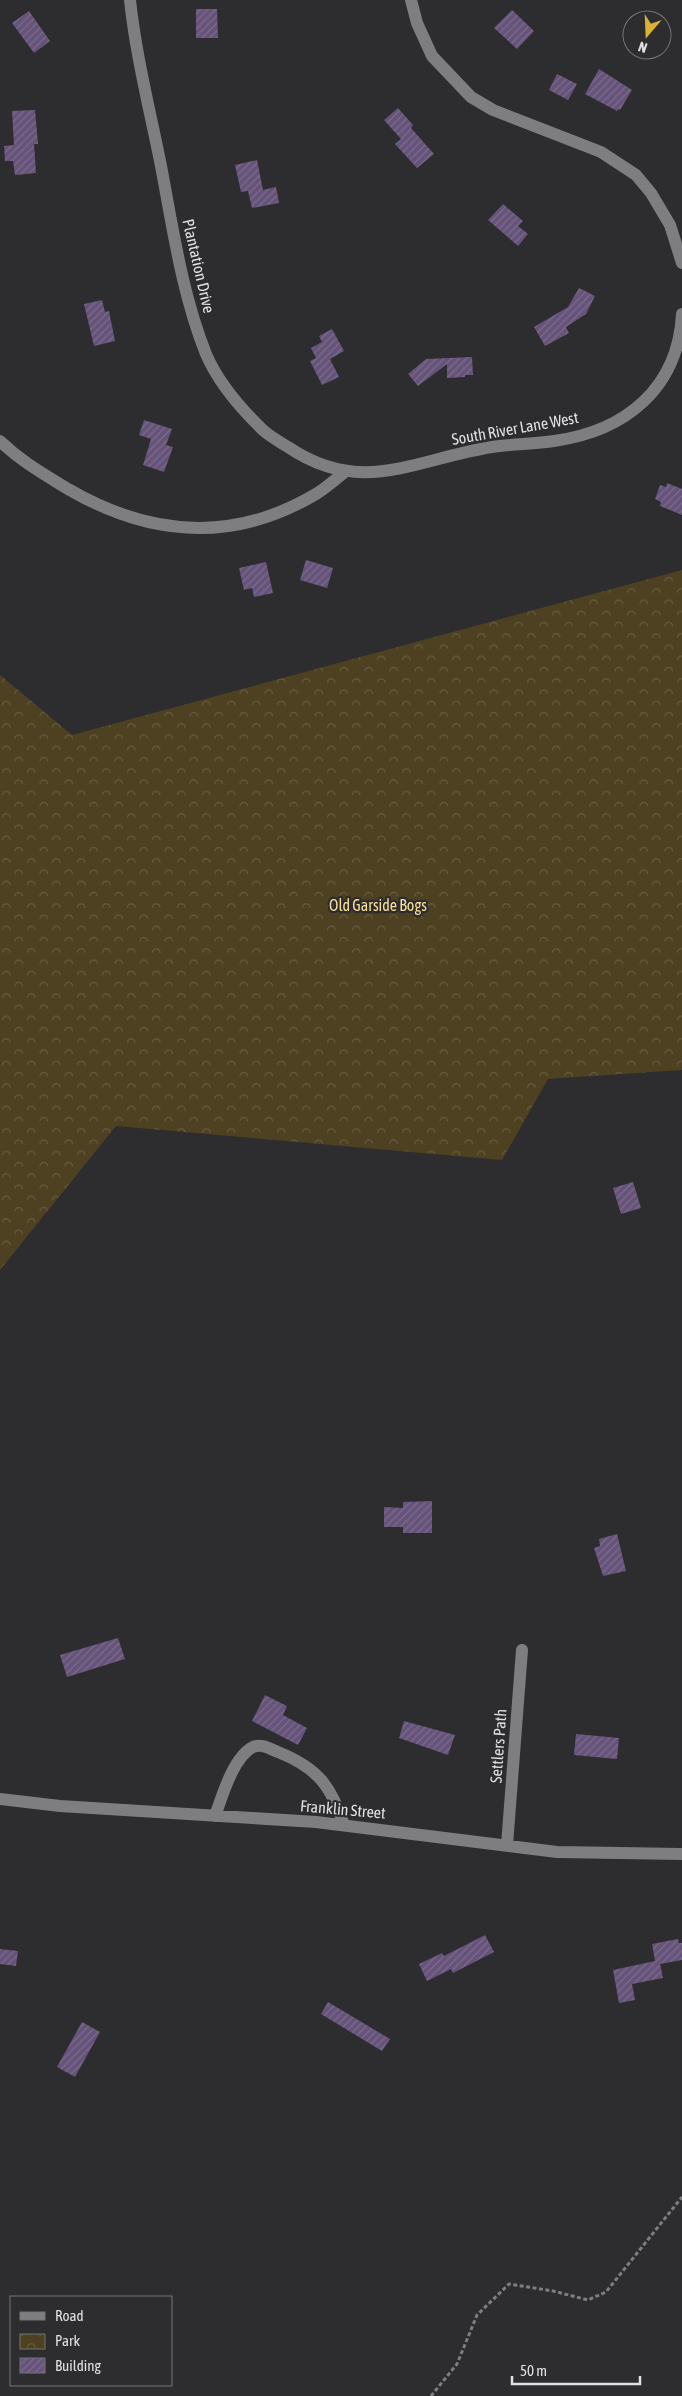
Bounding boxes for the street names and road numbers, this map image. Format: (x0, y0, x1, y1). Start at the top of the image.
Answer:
street label: Plantation Drive (179, 217, 219, 315)
street label: South River Lane West (450, 408, 580, 448)
street label: Settlers Path (486, 1708, 510, 1784)
street label: Franklin Street (300, 1796, 387, 1822)

